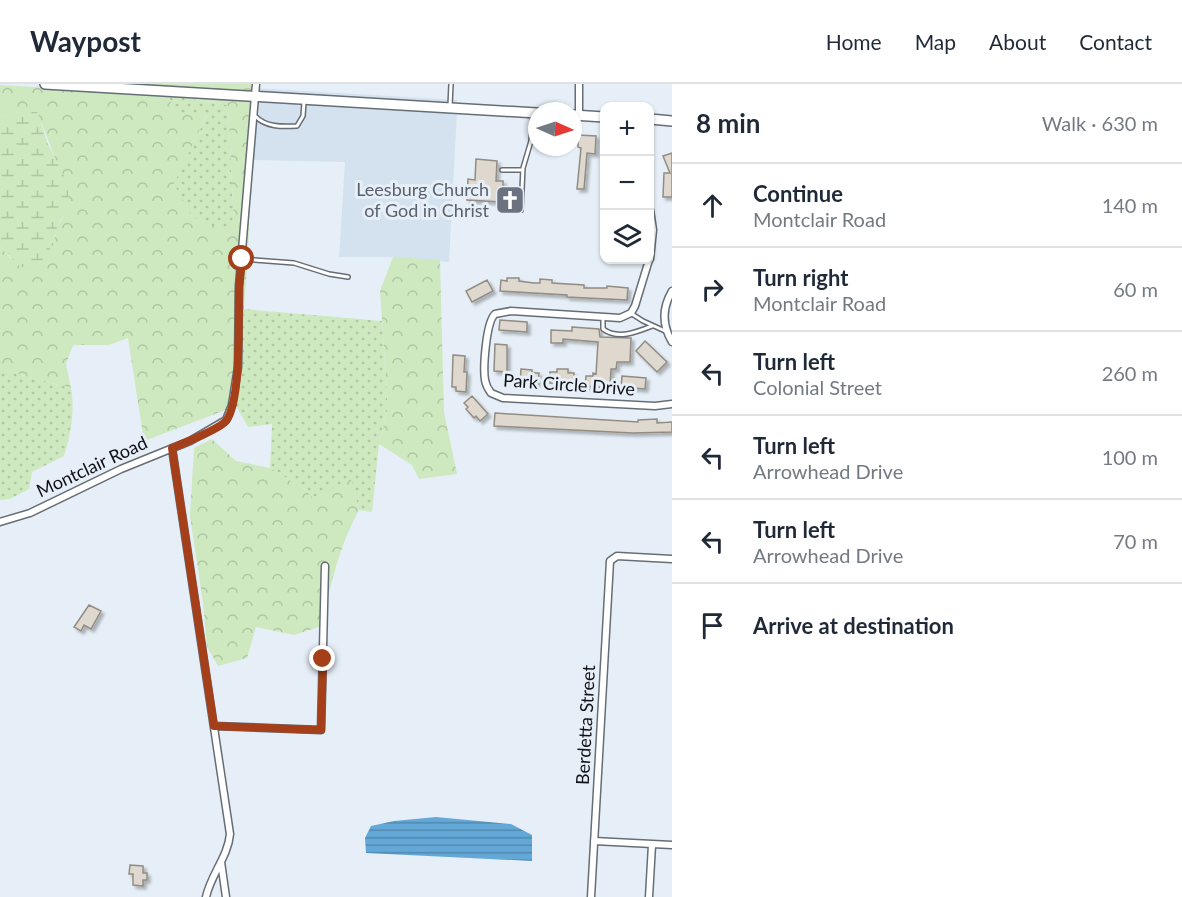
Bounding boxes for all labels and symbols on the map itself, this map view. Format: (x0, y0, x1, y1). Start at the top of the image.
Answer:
north arrow (528, 102, 582, 156)
place label: Leesburg Church of God in Christ (356, 178, 490, 221)
church icon: Leesburg Church of God in Christ (494, 184, 526, 216)
route start (228, 245, 254, 271)
street label: Park Circle Drive (502, 368, 636, 400)
street label: Montclair Road (33, 431, 151, 501)
route end (309, 645, 335, 671)
street label: Berdetta Street (571, 664, 599, 785)

